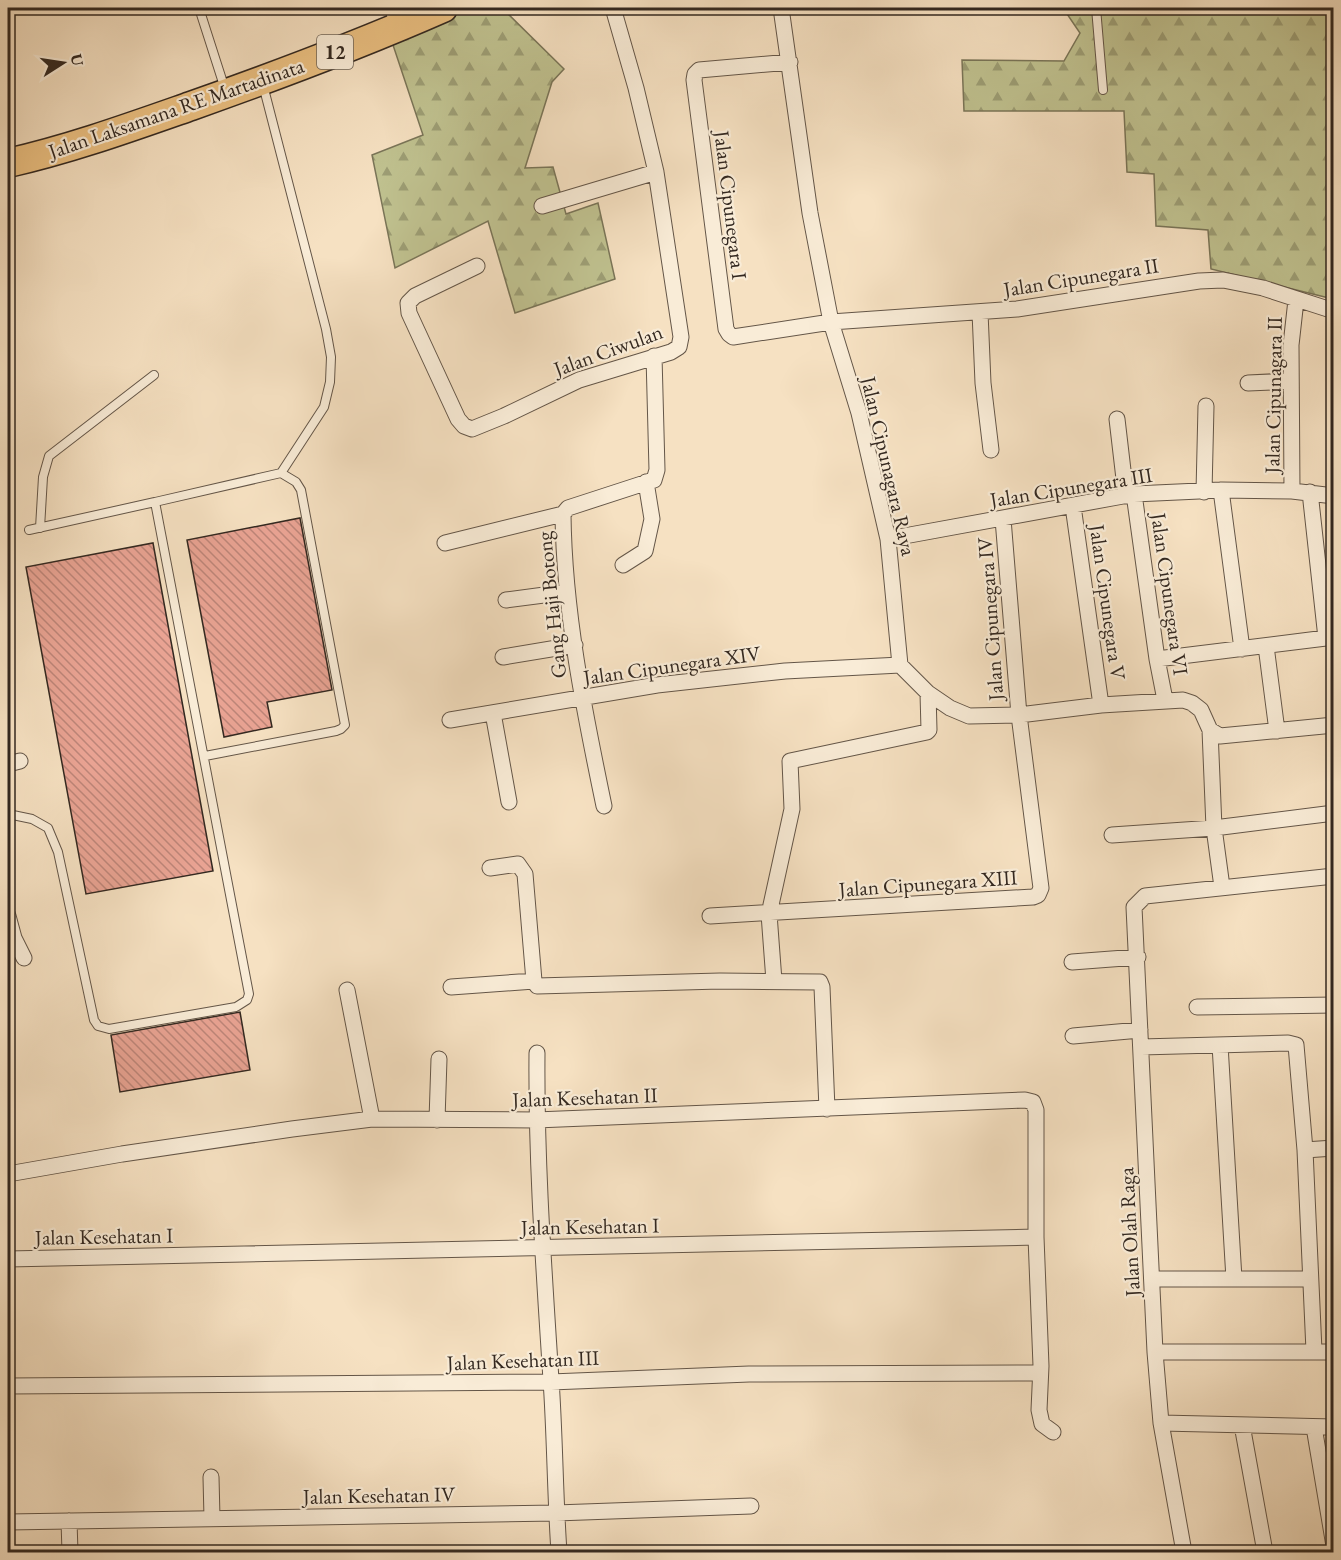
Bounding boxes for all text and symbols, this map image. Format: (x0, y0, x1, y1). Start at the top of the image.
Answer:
north arrow (33, 33, 93, 93)
road number: 12 (317, 35, 353, 69)
street label: Jalan Laksamana RE Martadinata (43, 51, 308, 165)
text: U (66, 52, 89, 68)
street label: Jalan Cipunegara I (708, 127, 754, 281)
street label: Jalan Cipunegara II (999, 251, 1161, 303)
street label: Jalan Cipunagara II (1258, 316, 1288, 476)
street label: Jalan Ciwulan (548, 318, 666, 383)
street label: Jalan Cipunagara Raya (855, 372, 923, 559)
street label: Jalan Cipunegara III (986, 461, 1154, 513)
street label: Jalan Cipunegara VI (1145, 509, 1195, 677)
street label: Jalan Cipunegara V (1083, 521, 1132, 682)
street label: Gang Haji Botong (530, 529, 572, 680)
street label: Jalan Cipunegara IV (971, 535, 1009, 704)
street label: Jalan Cipunegara XIV (580, 639, 763, 691)
street label: Jalan Cipunegara XIII (836, 863, 1018, 903)
street label: Jalan Kesehatan II (510, 1081, 658, 1113)
street label: Jalan Olah Raga (1112, 1166, 1146, 1299)
street label: Jalan Kesehatan I (519, 1211, 659, 1241)
street label: Jalan Kesehatan I (33, 1221, 173, 1251)
street label: Jalan Kesehatan III (444, 1344, 600, 1376)
street label: Jalan Kesehatan IV (301, 1480, 456, 1510)

